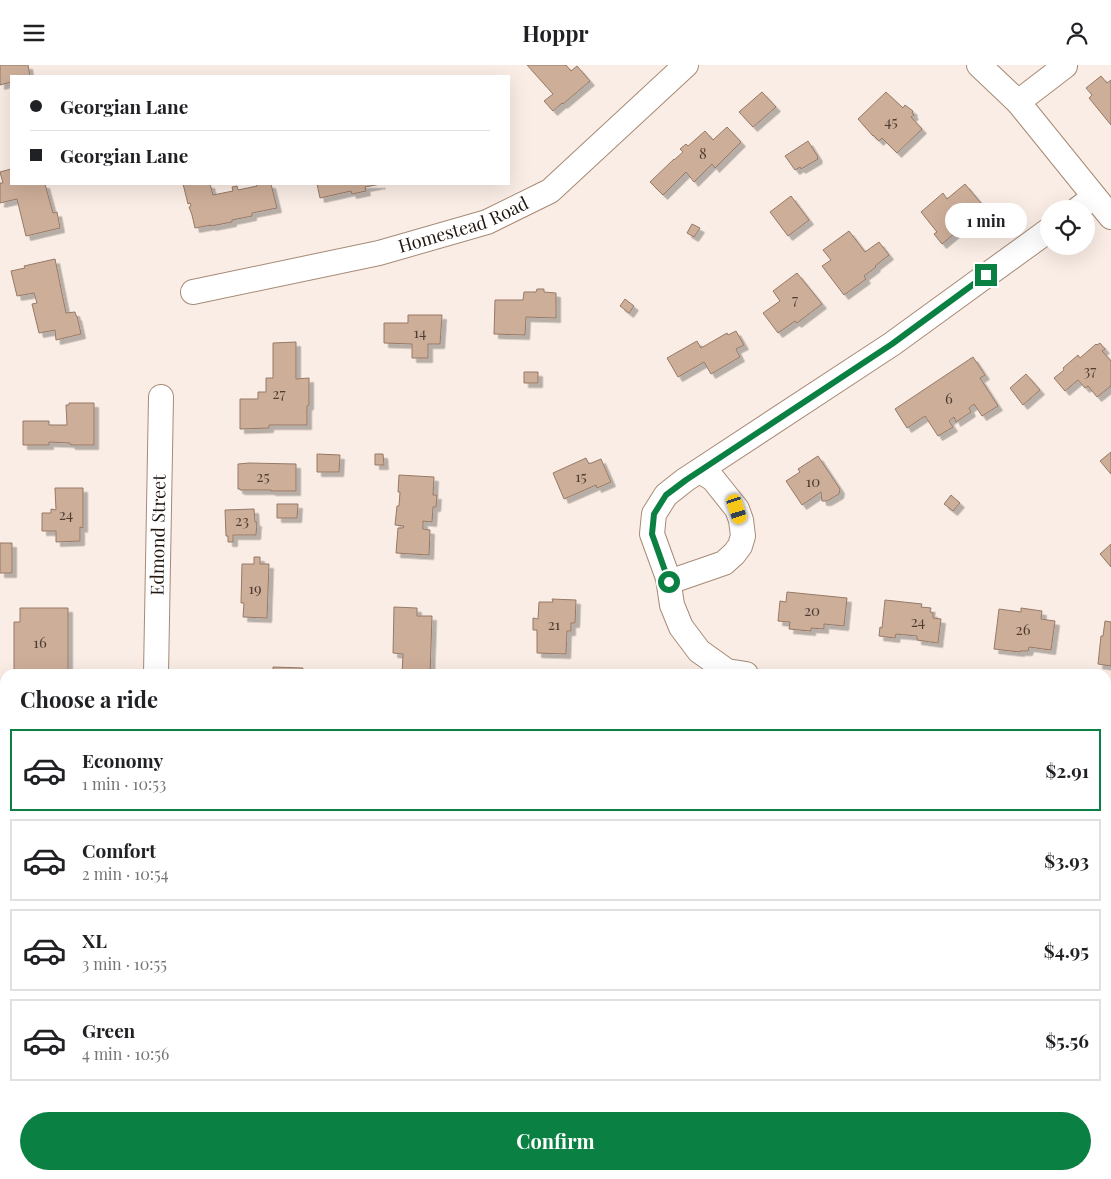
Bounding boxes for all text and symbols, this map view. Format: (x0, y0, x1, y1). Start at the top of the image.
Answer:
text: Hoppr (522, 18, 589, 48)
icon: menu (20, 19, 48, 47)
icon: person (1063, 19, 1091, 47)
text: Georgian Lane (60, 93, 188, 119)
house number: 45 (884, 111, 898, 131)
text: Georgian Lane (60, 142, 188, 168)
house number: 8 (699, 143, 707, 163)
street label: Homestead Road (395, 190, 533, 258)
map controls (1040, 200, 1095, 255)
button: locate (1040, 200, 1095, 255)
callout: 1 min (945, 203, 1027, 237)
text: 1 min (966, 210, 1006, 231)
route end (975, 264, 997, 286)
house number: 7 (792, 289, 798, 309)
house number: 14 (414, 322, 426, 342)
house number: 37 (1084, 360, 1096, 380)
house number: 27 (272, 383, 286, 403)
house number: 6 (945, 388, 953, 408)
house number: 25 (256, 466, 270, 486)
house number: 15 (575, 466, 587, 486)
house number: 10 (806, 471, 820, 491)
street label: Edmond Street (144, 473, 171, 596)
car (725, 492, 748, 526)
house number: 24 (59, 504, 73, 524)
house number: 23 (235, 510, 249, 530)
route start (658, 571, 680, 593)
house number: 19 (248, 578, 262, 598)
house number: 20 (804, 600, 820, 620)
house number: 24 (911, 611, 925, 631)
house number: 21 (548, 614, 561, 634)
house number: 26 (1016, 619, 1031, 639)
house number: 16 (33, 632, 47, 652)
text: Choose a ride (20, 684, 158, 714)
text: Economy (82, 747, 163, 773)
icon: car (22, 748, 67, 793)
text: $2.91 (1045, 757, 1089, 783)
text: 1 min · 10:53 (82, 773, 166, 794)
text: Comfort (82, 837, 156, 863)
icon: car (22, 838, 67, 883)
text: $3.93 (1044, 847, 1089, 873)
text: 2 min · 10:54 (82, 863, 169, 884)
text: XL (82, 927, 107, 953)
icon: car (22, 928, 67, 973)
text: $4.95 (1044, 937, 1089, 963)
text: 3 min · 10:55 (82, 953, 167, 974)
text: Green (82, 1017, 135, 1043)
icon: car (22, 1018, 67, 1063)
text: $5.56 (1045, 1027, 1089, 1053)
text: 4 min · 10:56 (82, 1043, 169, 1064)
button: Confirm (20, 1112, 1091, 1170)

